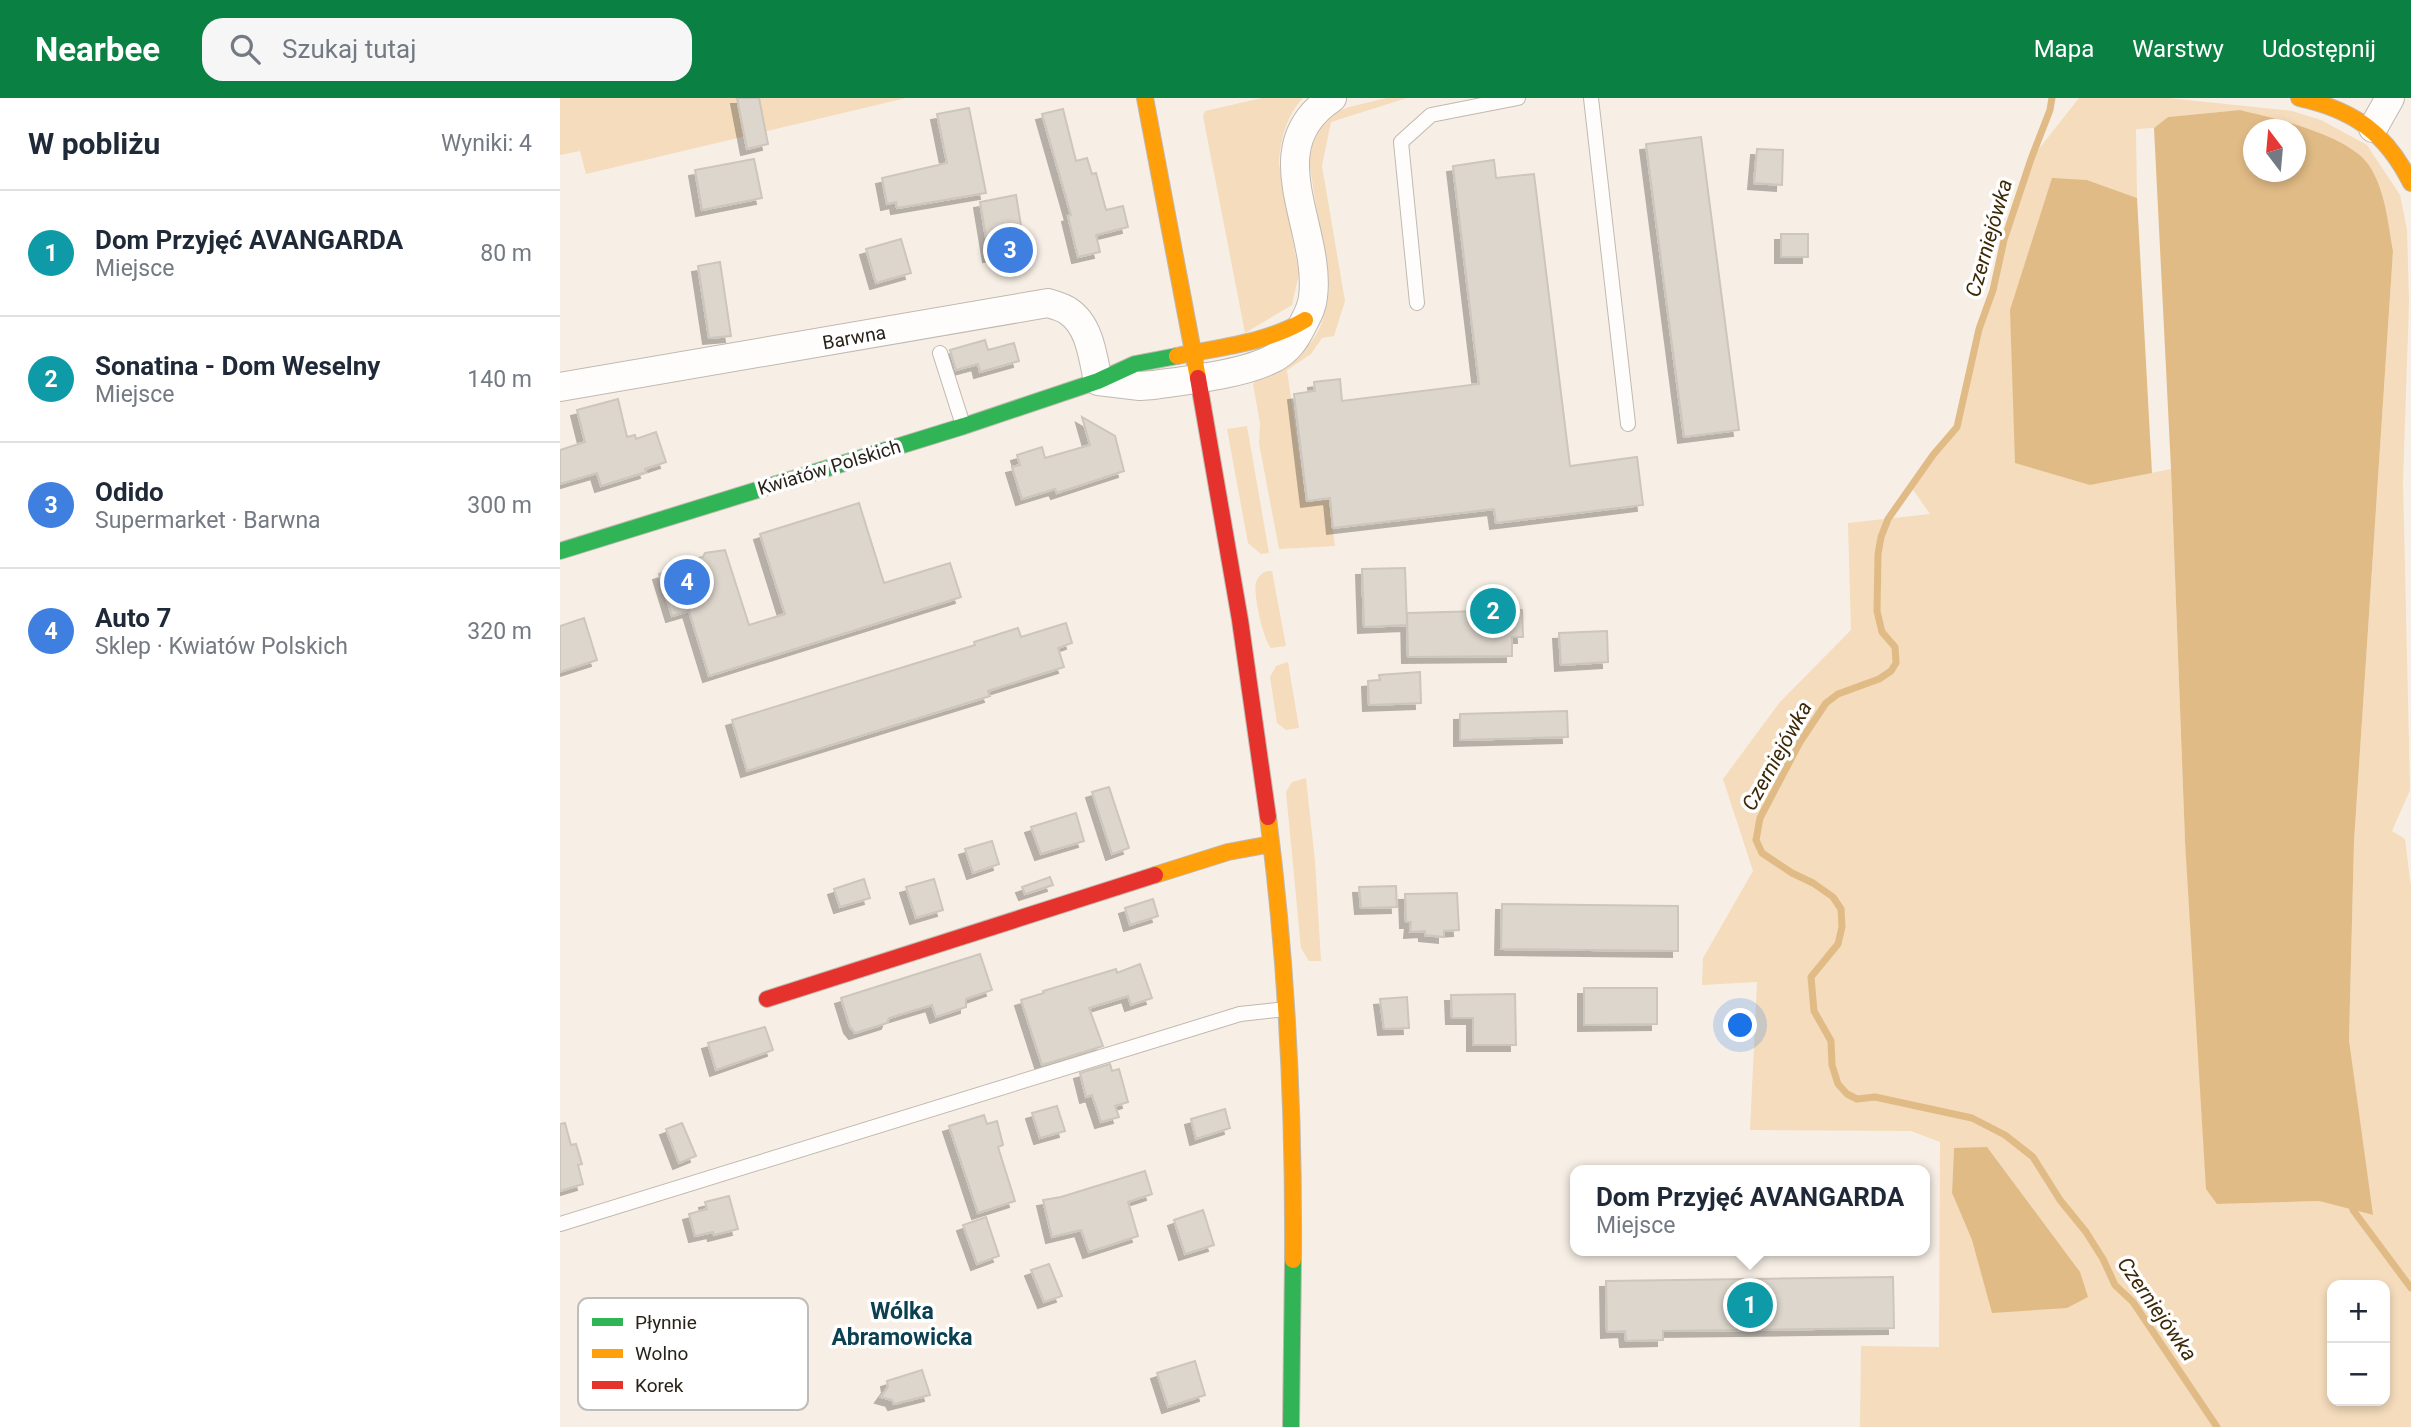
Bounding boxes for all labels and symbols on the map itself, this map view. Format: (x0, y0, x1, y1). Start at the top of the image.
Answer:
north arrow (2243, 119, 2306, 182)
water label: Czerniejówka (1961, 176, 2017, 300)
pin: 3 (987, 224, 1033, 276)
street label: Barwna (821, 321, 888, 354)
street label: Kwiatów Polskich (755, 435, 903, 500)
pin: 4 (664, 556, 710, 608)
pin: 2 (1470, 585, 1516, 637)
water label: Czerniejówka (1737, 697, 1817, 815)
your location (1723, 1008, 1757, 1042)
water label: Czerniejówka (2112, 1253, 2202, 1365)
pin: 1 (1727, 1279, 1773, 1331)
legend (578, 1298, 808, 1410)
district label: Wólka Abramowicka (831, 1298, 973, 1351)
text: Płynnie (635, 1311, 697, 1334)
text: Wolno (635, 1342, 688, 1365)
text: Korek (635, 1374, 684, 1397)

